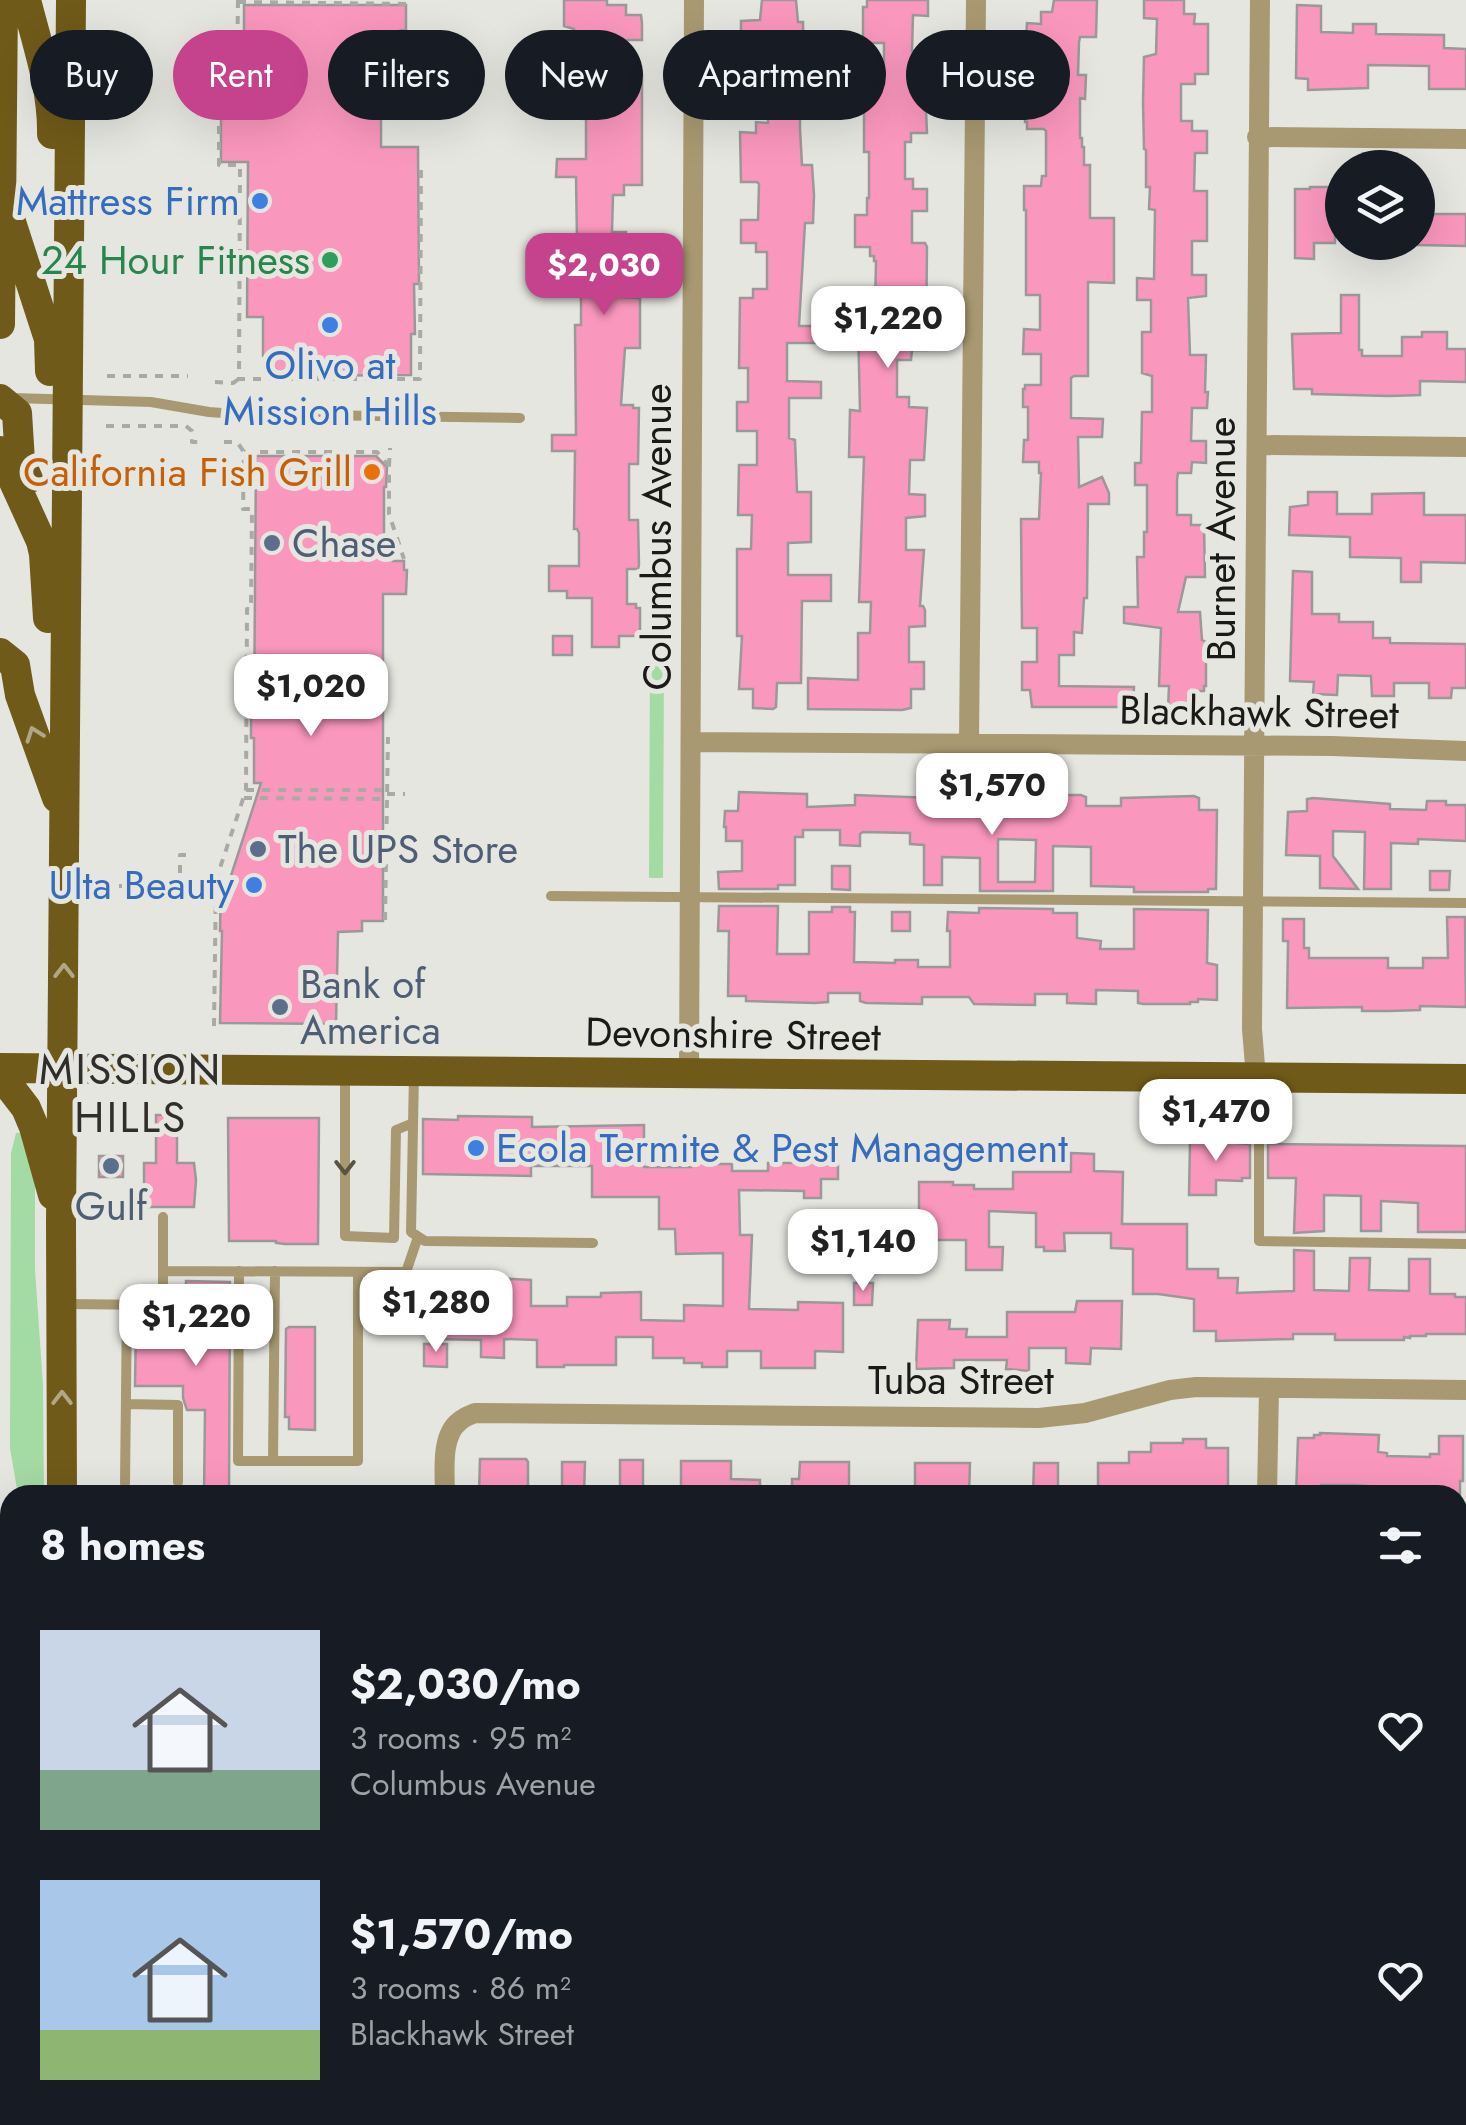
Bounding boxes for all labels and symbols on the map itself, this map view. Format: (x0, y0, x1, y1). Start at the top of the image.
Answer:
place label: Mattress Firm (16, 172, 240, 230)
marker: Mattress Firm (249, 190, 271, 212)
place label: 24 Hour Fitness (41, 231, 310, 289)
pin: $2,030 (523, 233, 685, 318)
marker: 24 Hour Fitness (319, 249, 341, 271)
pin: $1,220 (807, 286, 969, 371)
marker: Olivo at Mission Hills (319, 314, 341, 336)
place label: Olivo at Mission Hills (223, 336, 437, 440)
street label: Columbus Avenue (628, 383, 686, 691)
street label: Burnet Avenue (1192, 417, 1250, 661)
place label: California Fish Grill (23, 443, 352, 501)
marker: California Fish Grill (361, 461, 383, 483)
place label: Chase (292, 514, 396, 572)
marker: Chase (261, 532, 283, 554)
pin: $1,020 (230, 654, 392, 739)
street label: Blackhawk Street (1119, 681, 1400, 743)
one-way arrow (26, 726, 46, 744)
pin: $1,570 (911, 753, 1073, 838)
place label: The UPS Store (278, 820, 518, 878)
marker: The UPS Store (247, 838, 269, 860)
place label: Ulta Beauty (49, 856, 234, 914)
marker: Ulta Beauty (243, 874, 265, 896)
place label: Bank of America (300, 955, 441, 1059)
one-way arrow (53, 962, 75, 978)
marker: Bank of America (269, 996, 291, 1018)
street label: Devonshire Street (585, 1002, 882, 1066)
district label: MISSION HILLS (39, 1039, 223, 1148)
pin: $1,470 (1135, 1079, 1297, 1164)
place label: Ecola Termite & Pest Management (496, 1119, 1068, 1177)
marker: Ecola Termite & Pest Management (465, 1137, 487, 1159)
marker: Gulf (100, 1155, 122, 1177)
one-way arrow (334, 1160, 356, 1176)
place label: Gulf (75, 1177, 149, 1235)
pin: $1,140 (782, 1209, 944, 1294)
pin: $1,280 (355, 1270, 517, 1355)
pin: $1,220 (115, 1284, 277, 1369)
street label: Tuba Street (868, 1351, 1054, 1409)
one-way arrow (51, 1389, 73, 1404)

